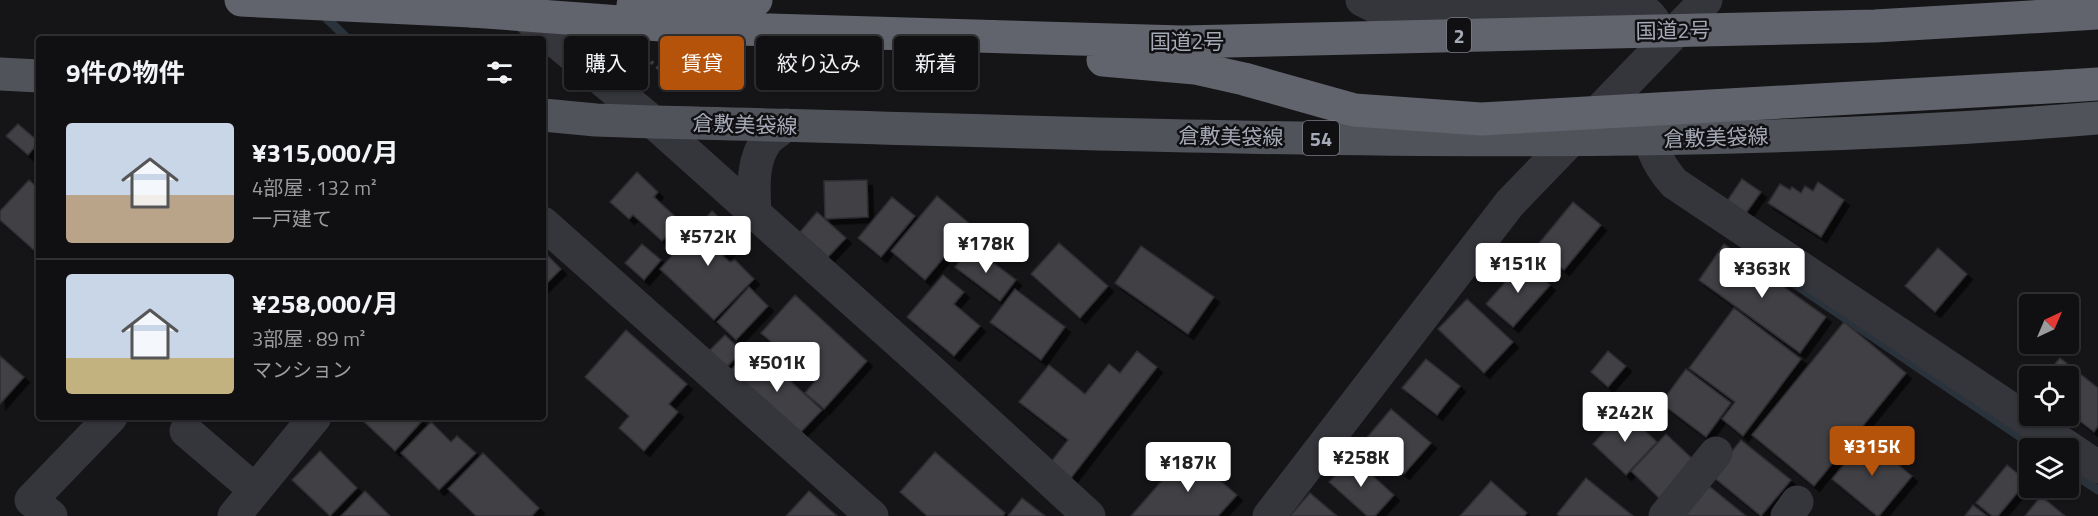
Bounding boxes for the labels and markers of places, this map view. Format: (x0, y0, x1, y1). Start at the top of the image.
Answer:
pin: ¥572K (666, 216, 750, 267)
pin: ¥178K (944, 223, 1028, 274)
pin: ¥151K (1476, 243, 1560, 294)
pin: ¥363K (1720, 248, 1804, 299)
pin: ¥501K (735, 342, 819, 393)
pin: ¥242K (1583, 392, 1667, 443)
pin: ¥315K (1830, 426, 1914, 477)
pin: ¥258K (1319, 437, 1403, 488)
pin: ¥187K (1146, 442, 1230, 493)

